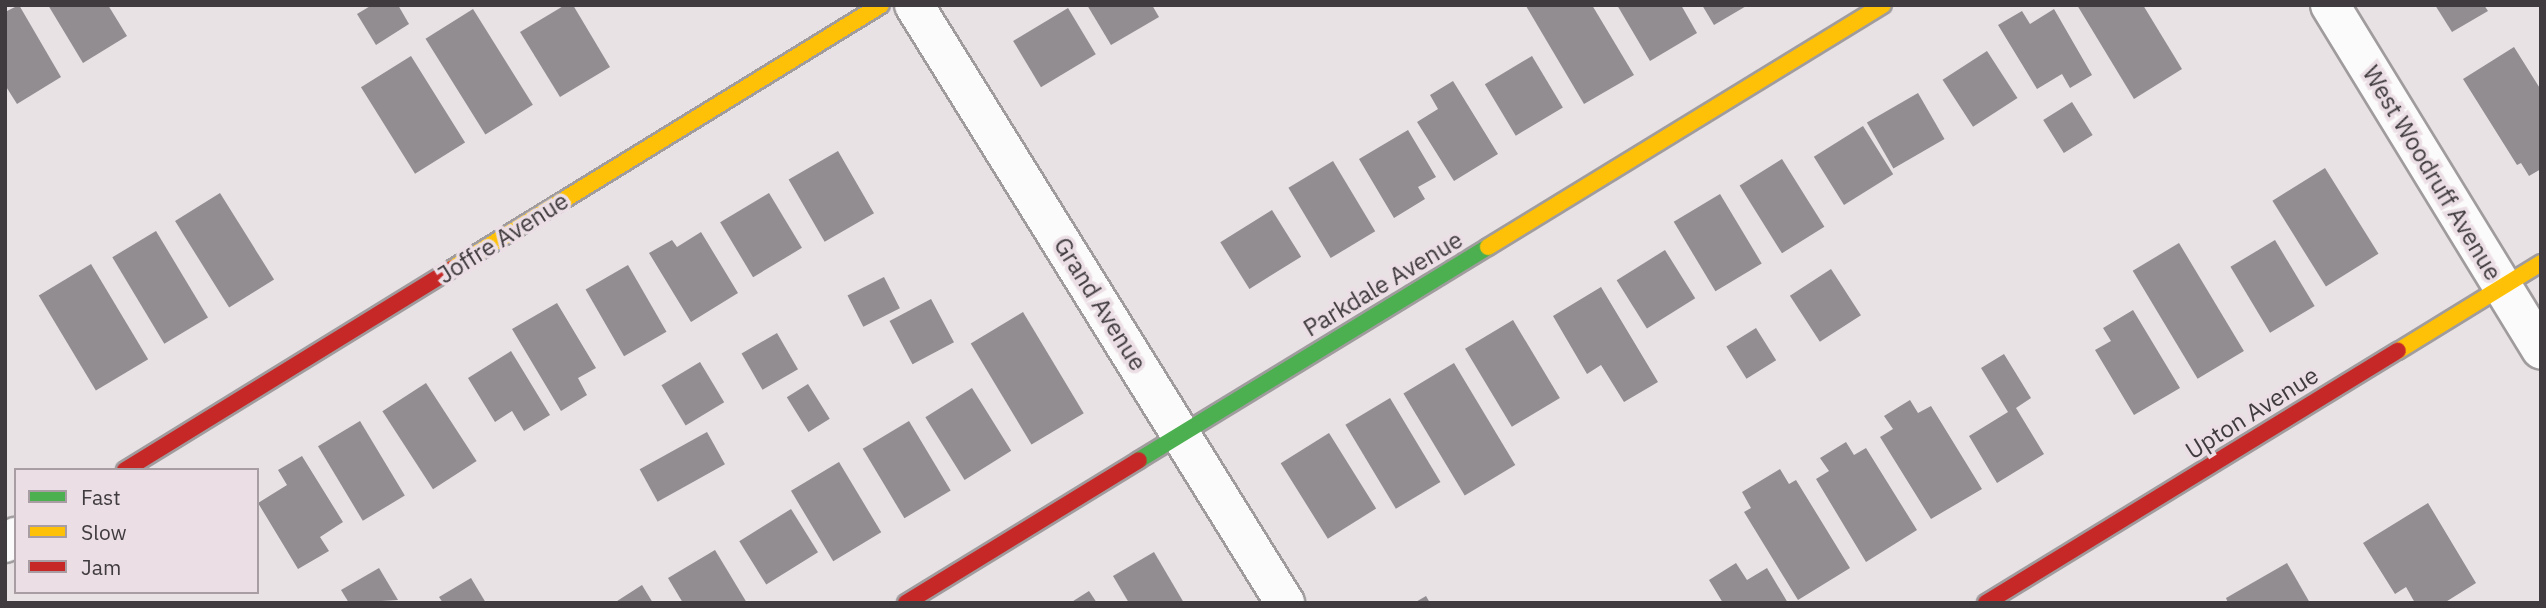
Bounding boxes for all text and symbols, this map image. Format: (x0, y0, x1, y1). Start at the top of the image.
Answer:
street label: West Woodruff Avenue (2356, 60, 2508, 286)
street label: Joffre Avenue (432, 186, 574, 290)
street label: Parkdale Avenue (1298, 225, 1468, 343)
street label: Grand Avenue (1048, 232, 1152, 376)
street label: Upton Avenue (2180, 361, 2324, 465)
legend (14, 468, 259, 594)
text: Fast (81, 483, 121, 511)
text: Slow (81, 518, 127, 546)
text: Jam (81, 553, 121, 581)

